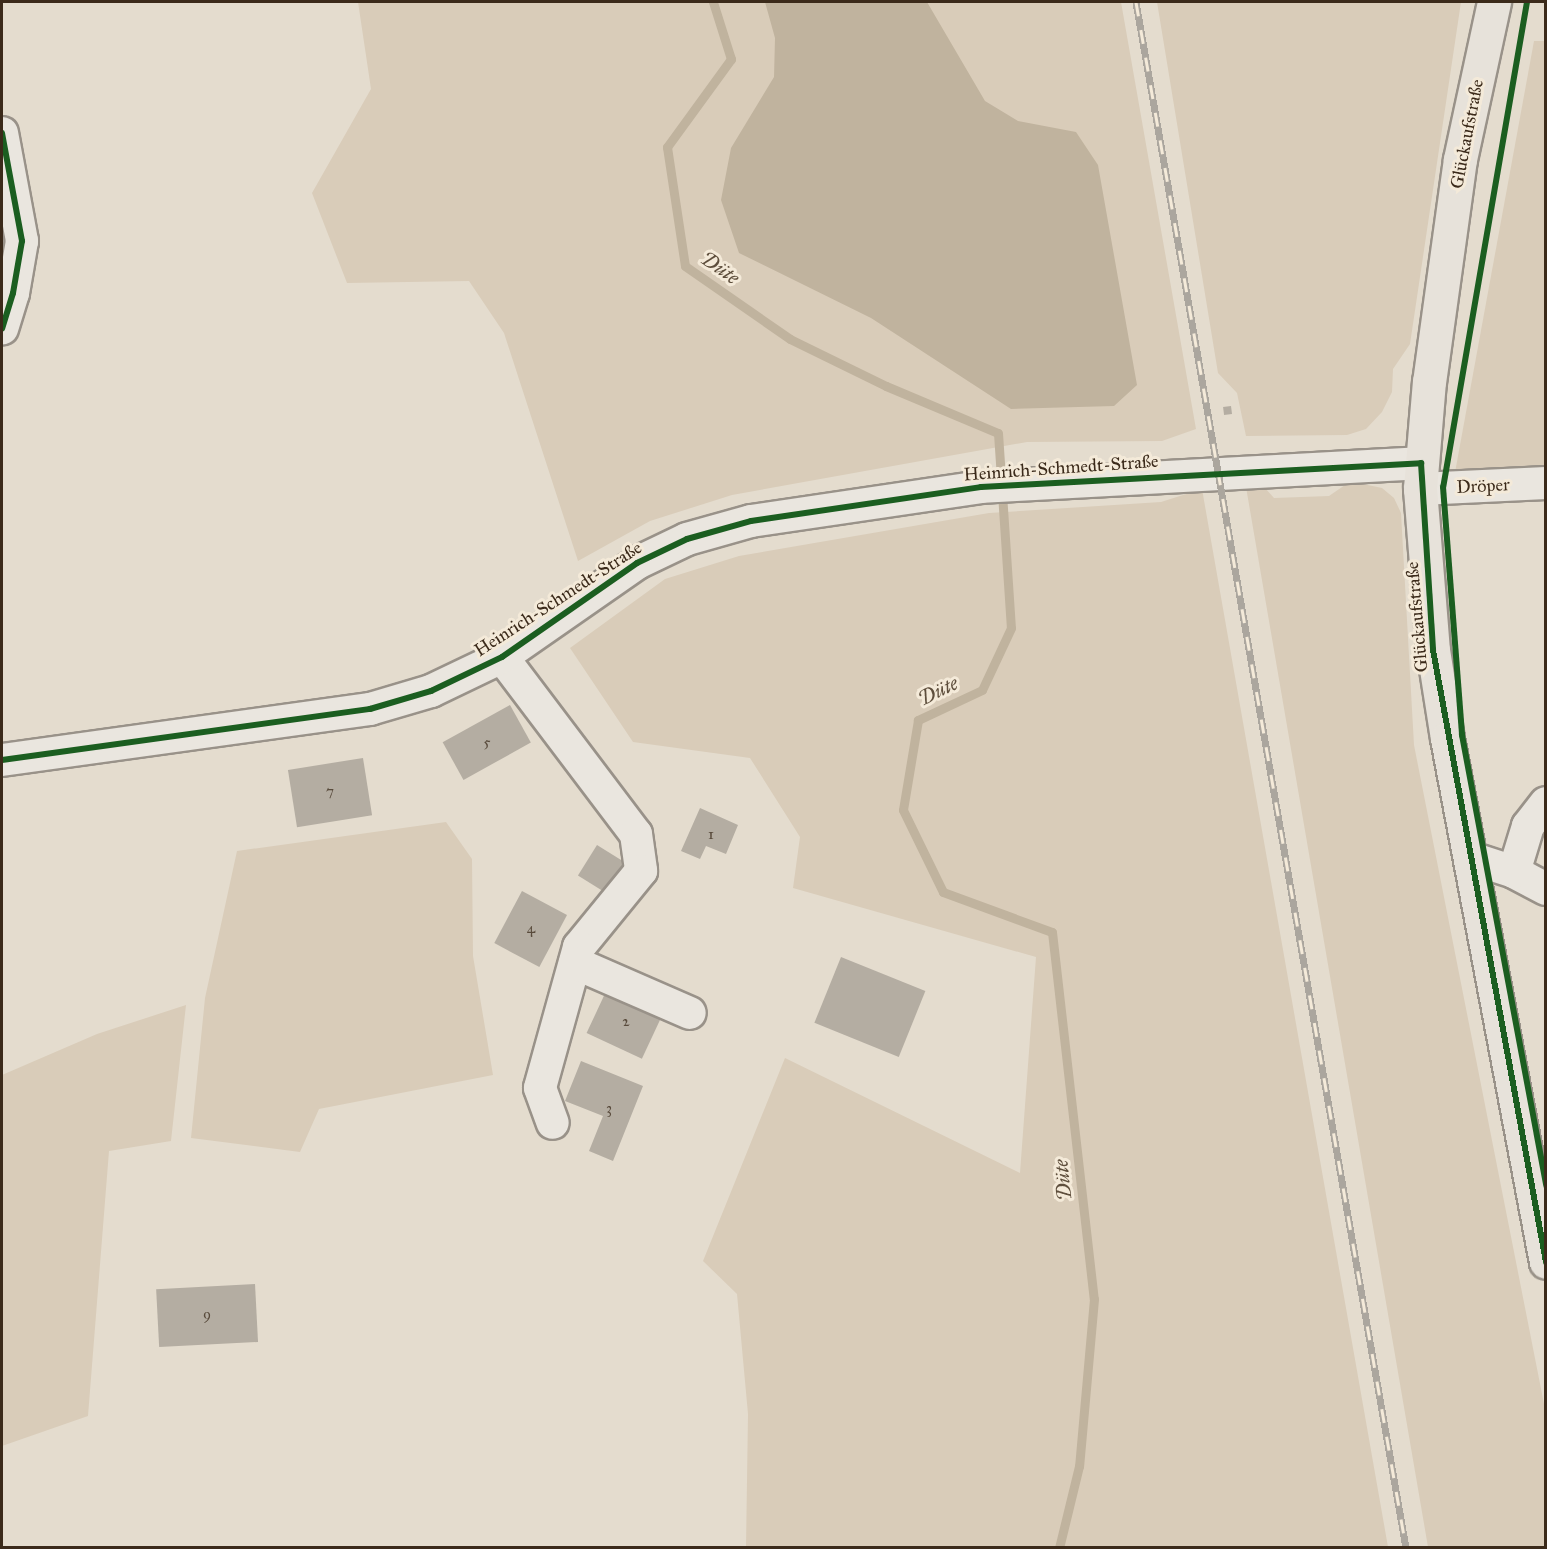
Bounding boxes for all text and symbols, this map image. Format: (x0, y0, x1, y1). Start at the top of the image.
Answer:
street label: Glückaufstraße (1446, 78, 1488, 190)
water label: Düte (696, 246, 744, 290)
street label: Heinrich-Schmedt-Straße (963, 450, 1159, 486)
street label: Dröper (1456, 474, 1510, 498)
street label: Heinrich-Schmedt-Straße (470, 537, 646, 661)
street label: Glückaufstraße (1401, 561, 1433, 673)
water label: Düte (914, 671, 962, 711)
house number: 5 (484, 734, 490, 752)
house number: 7 (326, 783, 334, 801)
house number: 1 (708, 826, 714, 844)
house number: 4 (527, 920, 535, 938)
house number: 2 (622, 1013, 630, 1031)
house number: 3 (606, 1100, 612, 1118)
water label: Düte (1049, 1158, 1077, 1202)
house number: 9 (203, 1306, 211, 1324)

